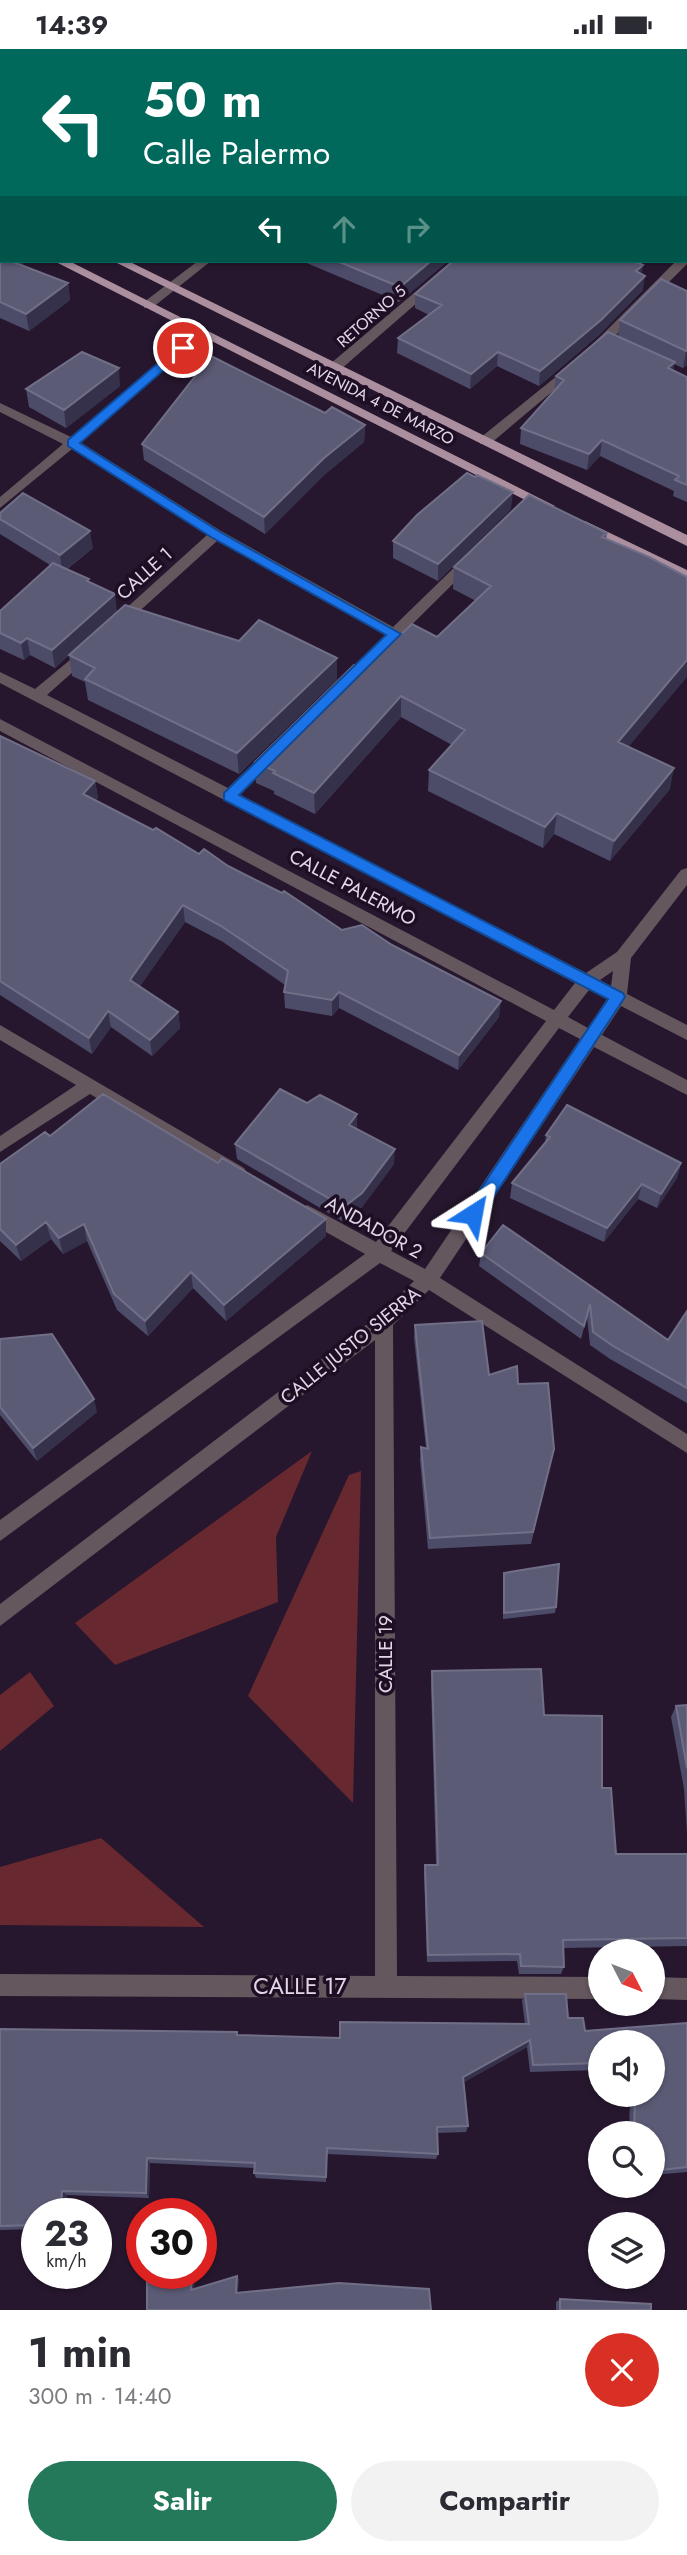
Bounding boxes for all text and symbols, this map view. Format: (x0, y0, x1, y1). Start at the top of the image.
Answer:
text: 14:39 (35, 6, 108, 44)
text: 50 m (143, 65, 262, 135)
icon: left (28, 77, 119, 168)
text: Calle Palermo (143, 130, 330, 176)
icon: left (252, 210, 290, 248)
icon: ahead (325, 210, 363, 248)
icon: right (398, 210, 436, 248)
street label: RETORNO 5 (332, 280, 411, 353)
pin (153, 318, 213, 378)
icon: arrive (164, 329, 202, 367)
street label: AVENIDA 4 DE MARZO (303, 356, 458, 450)
street label: CALLE 1 (110, 541, 178, 606)
street label: CALLE PALERMO (285, 843, 421, 932)
position arrow (436, 1177, 510, 1251)
street label: ANDADOR 2 (320, 1190, 427, 1265)
street label: CALLE JUSTO SIERRA (274, 1280, 427, 1410)
street label: CALLE 19 (372, 1615, 399, 1693)
north arrow (588, 1939, 665, 2016)
map controls (588, 1939, 665, 2289)
street label: CALLE 17 (253, 1969, 347, 2003)
button: sound (588, 2030, 665, 2107)
button: search (588, 2121, 665, 2198)
speed limit sign: 30 (126, 2198, 217, 2289)
text: 23 (44, 2209, 89, 2259)
button: layers (588, 2212, 665, 2289)
text: km/h (46, 2248, 87, 2274)
text: 1 min (28, 2322, 132, 2383)
button: close (585, 2333, 659, 2407)
text: 300 m · 14:40 (28, 2379, 172, 2413)
button: Salir (28, 2461, 337, 2541)
button: Compartir (351, 2461, 659, 2541)

